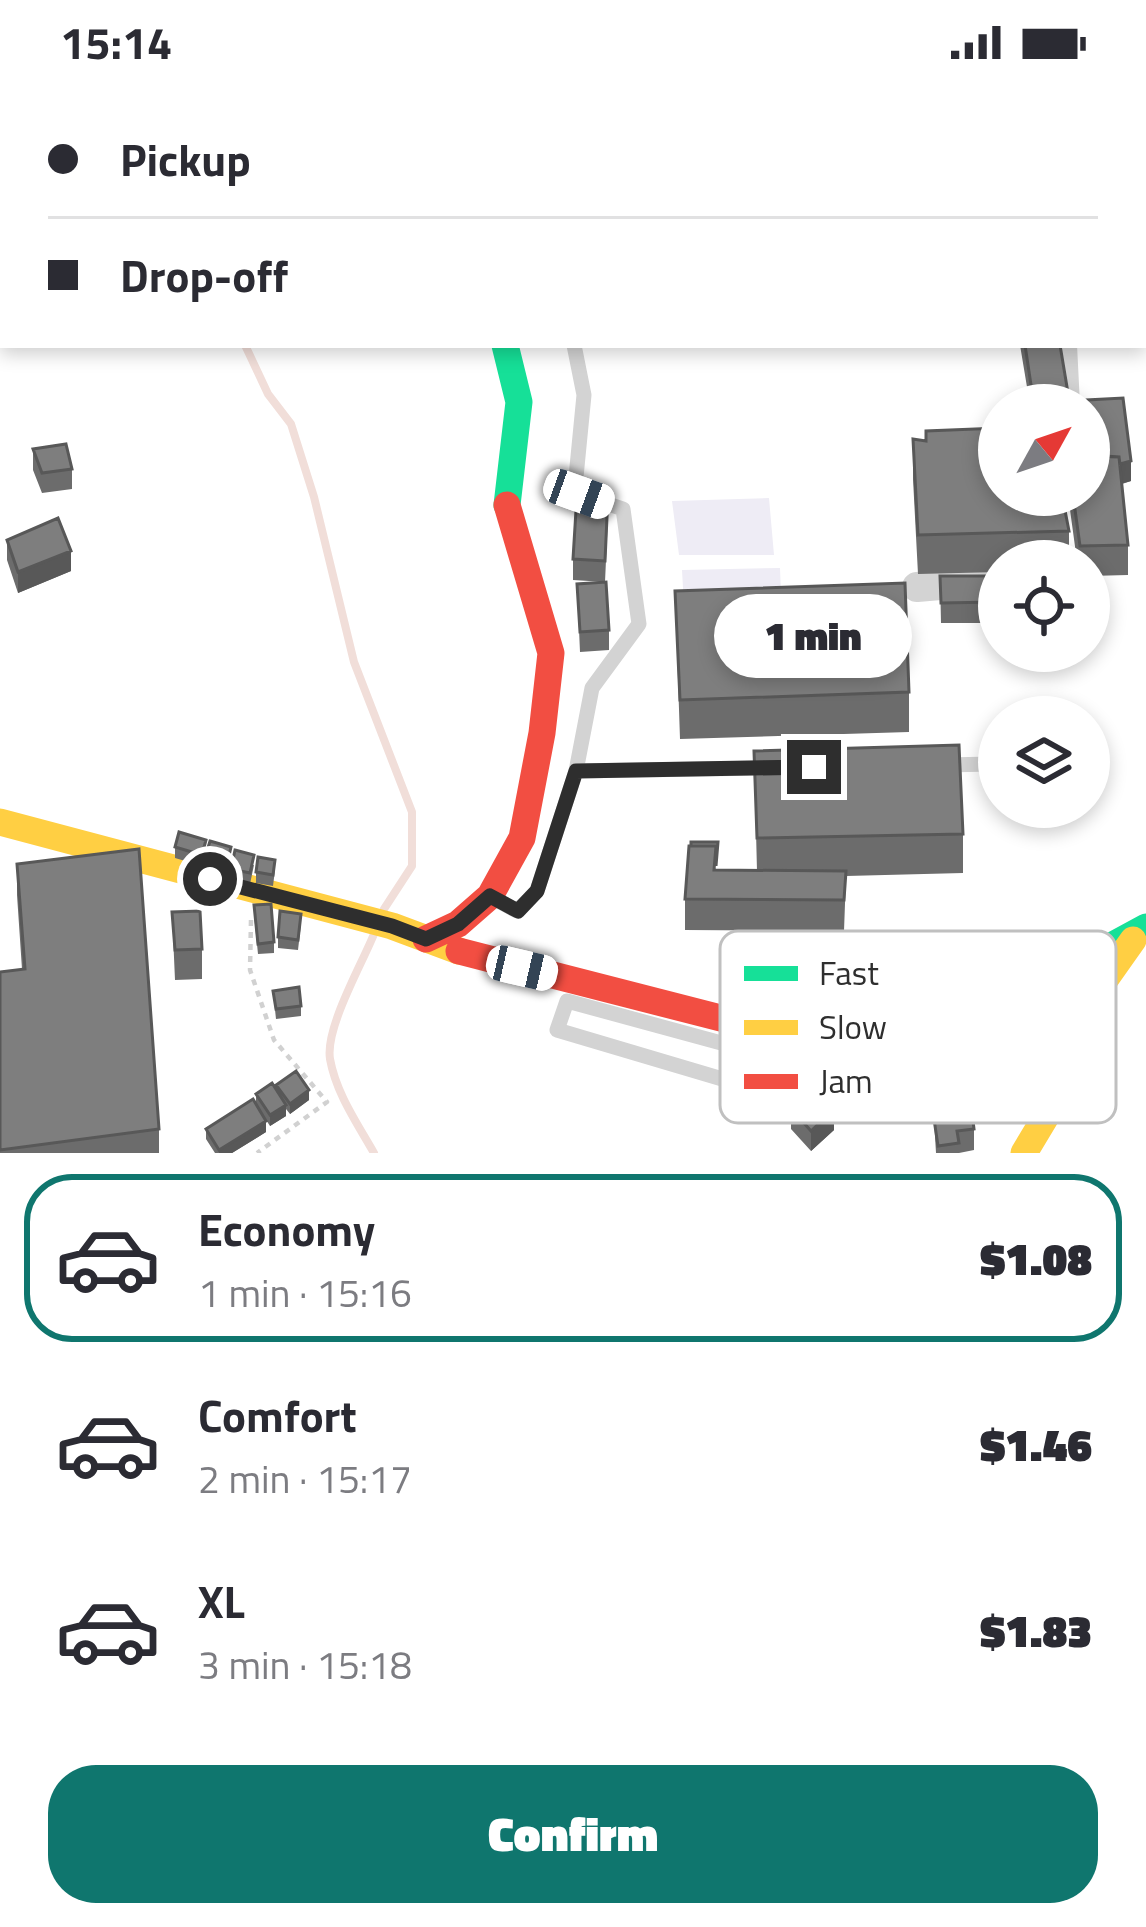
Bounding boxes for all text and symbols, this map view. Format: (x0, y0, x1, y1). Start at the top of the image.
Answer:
text: 15:14 (60, 8, 172, 76)
text: Pickup (120, 125, 251, 193)
text: Drop-off (120, 241, 288, 309)
north arrow (978, 384, 1110, 516)
map controls (978, 384, 1110, 828)
car (539, 465, 619, 523)
button: locate (978, 540, 1110, 672)
callout: 1 min (715, 593, 913, 677)
text: 1 min (765, 606, 861, 665)
button: layers (978, 696, 1110, 828)
route end (787, 740, 841, 794)
route start (183, 852, 237, 906)
legend (720, 931, 1116, 1123)
car (483, 942, 561, 994)
text: Fast (819, 948, 879, 998)
text: Slow (819, 1002, 887, 1052)
text: Jam (819, 1056, 873, 1106)
text: Economy (198, 1195, 375, 1263)
icon: car (54, 1204, 162, 1312)
text: $1.08 (980, 1224, 1092, 1292)
text: 1 min · 15:16 (198, 1263, 412, 1322)
text: Comfort (198, 1381, 357, 1449)
icon: car (54, 1390, 162, 1498)
text: $1.46 (980, 1410, 1092, 1478)
text: 2 min · 15:17 (198, 1449, 412, 1508)
text: XL (198, 1567, 245, 1635)
icon: car (54, 1576, 162, 1684)
text: $1.83 (980, 1596, 1092, 1664)
text: 3 min · 15:18 (198, 1635, 412, 1694)
button: Confirm (48, 1765, 1098, 1903)

